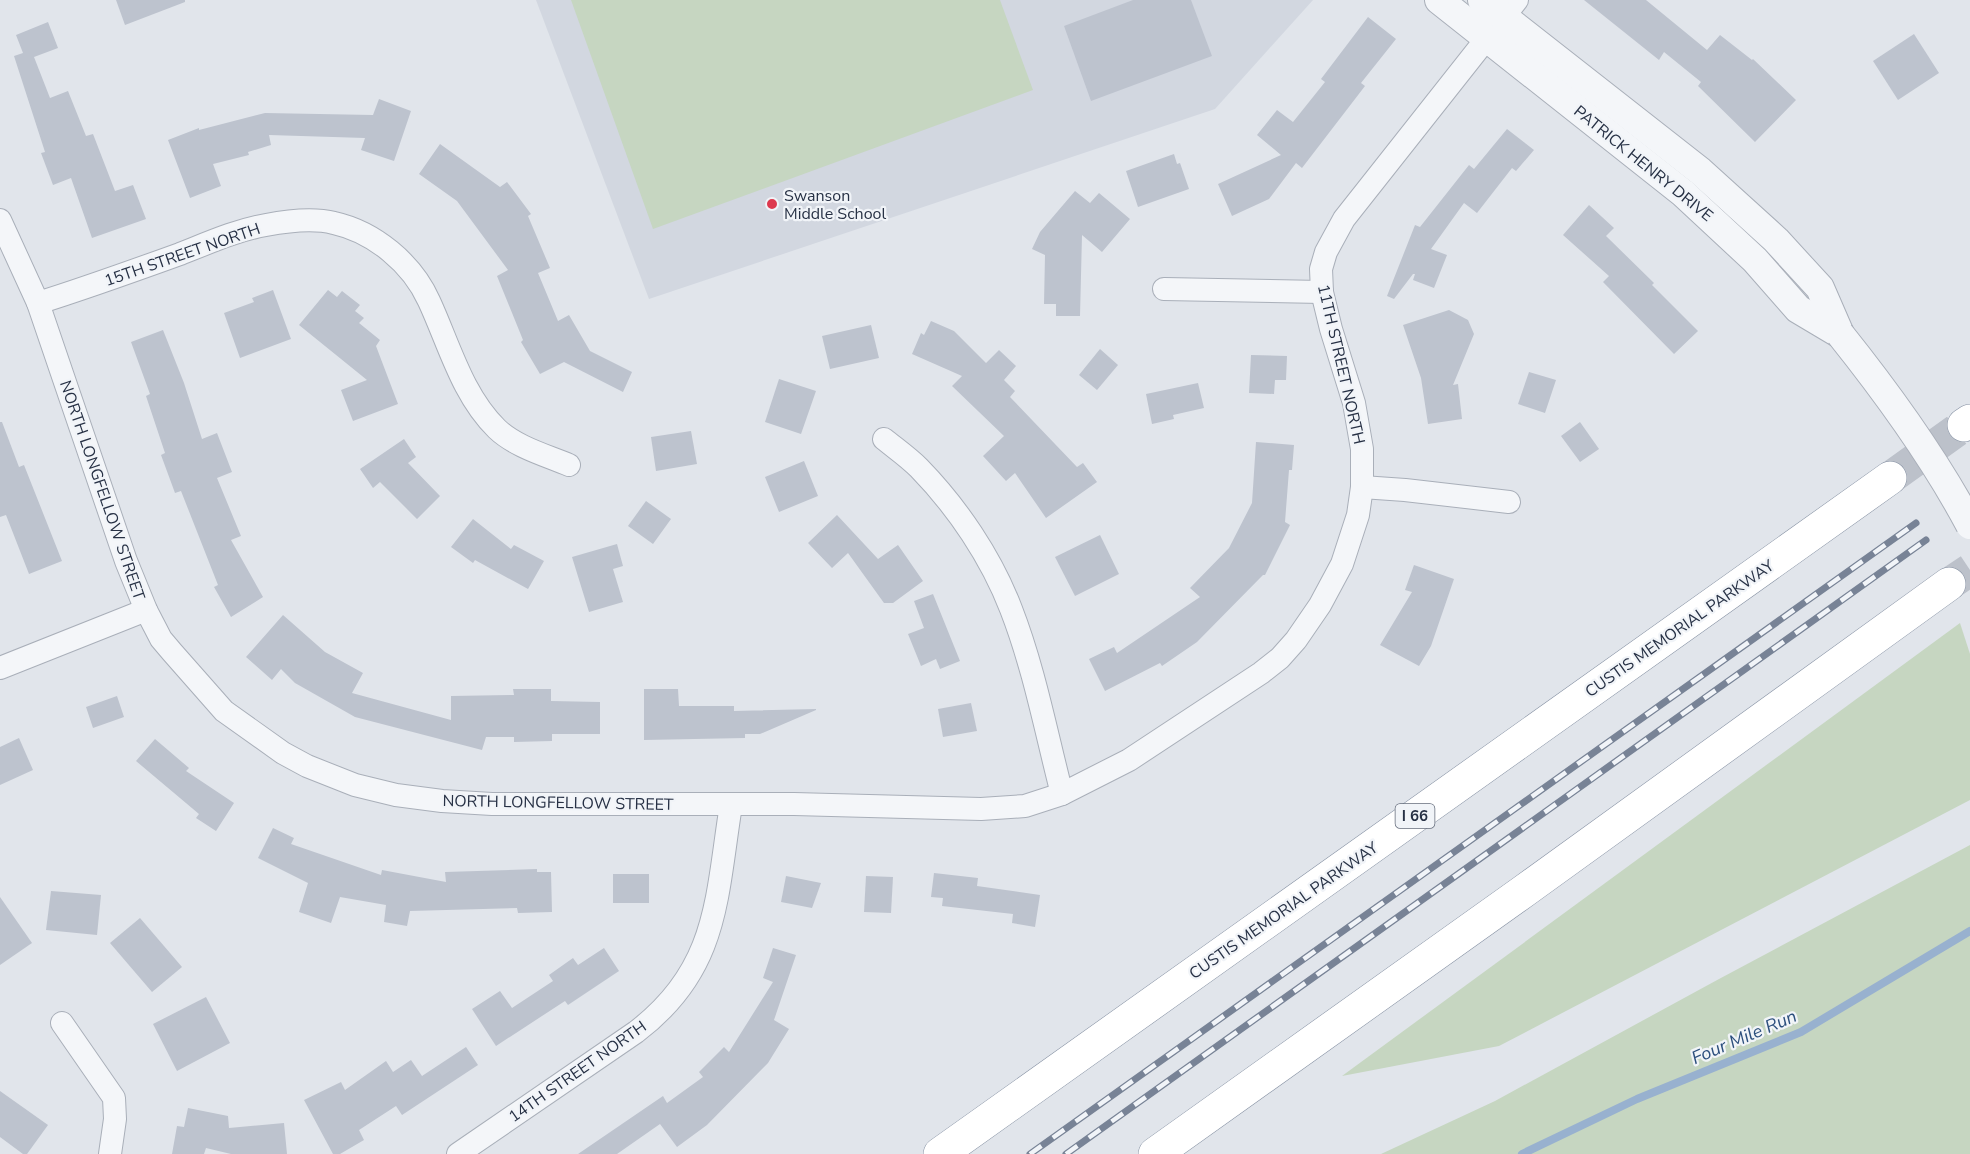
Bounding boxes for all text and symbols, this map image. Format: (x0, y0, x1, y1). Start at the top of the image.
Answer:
street label: PATRICK HENRY DRIVE (1569, 101, 1718, 227)
place label: Swanson Middle School (784, 185, 886, 225)
marker: Swanson Middle School (765, 197, 779, 211)
street label: 15TH STREET NORTH (101, 218, 263, 292)
street label: 11TH STREET NORTH (1312, 282, 1370, 446)
street label: NORTH LONGFELLOW STREET (54, 378, 150, 603)
street label: CUSTIS MEMORIAL PARKWAY (1581, 555, 1779, 703)
street label: NORTH LONGFELLOW STREET (442, 790, 674, 816)
road number: I 66 (1396, 804, 1434, 828)
street label: CUSTIS MEMORIAL PARKWAY (1185, 837, 1383, 985)
water label: Four Mile Run (1688, 1004, 1800, 1070)
street label: 14TH STREET NORTH (504, 1016, 651, 1128)

